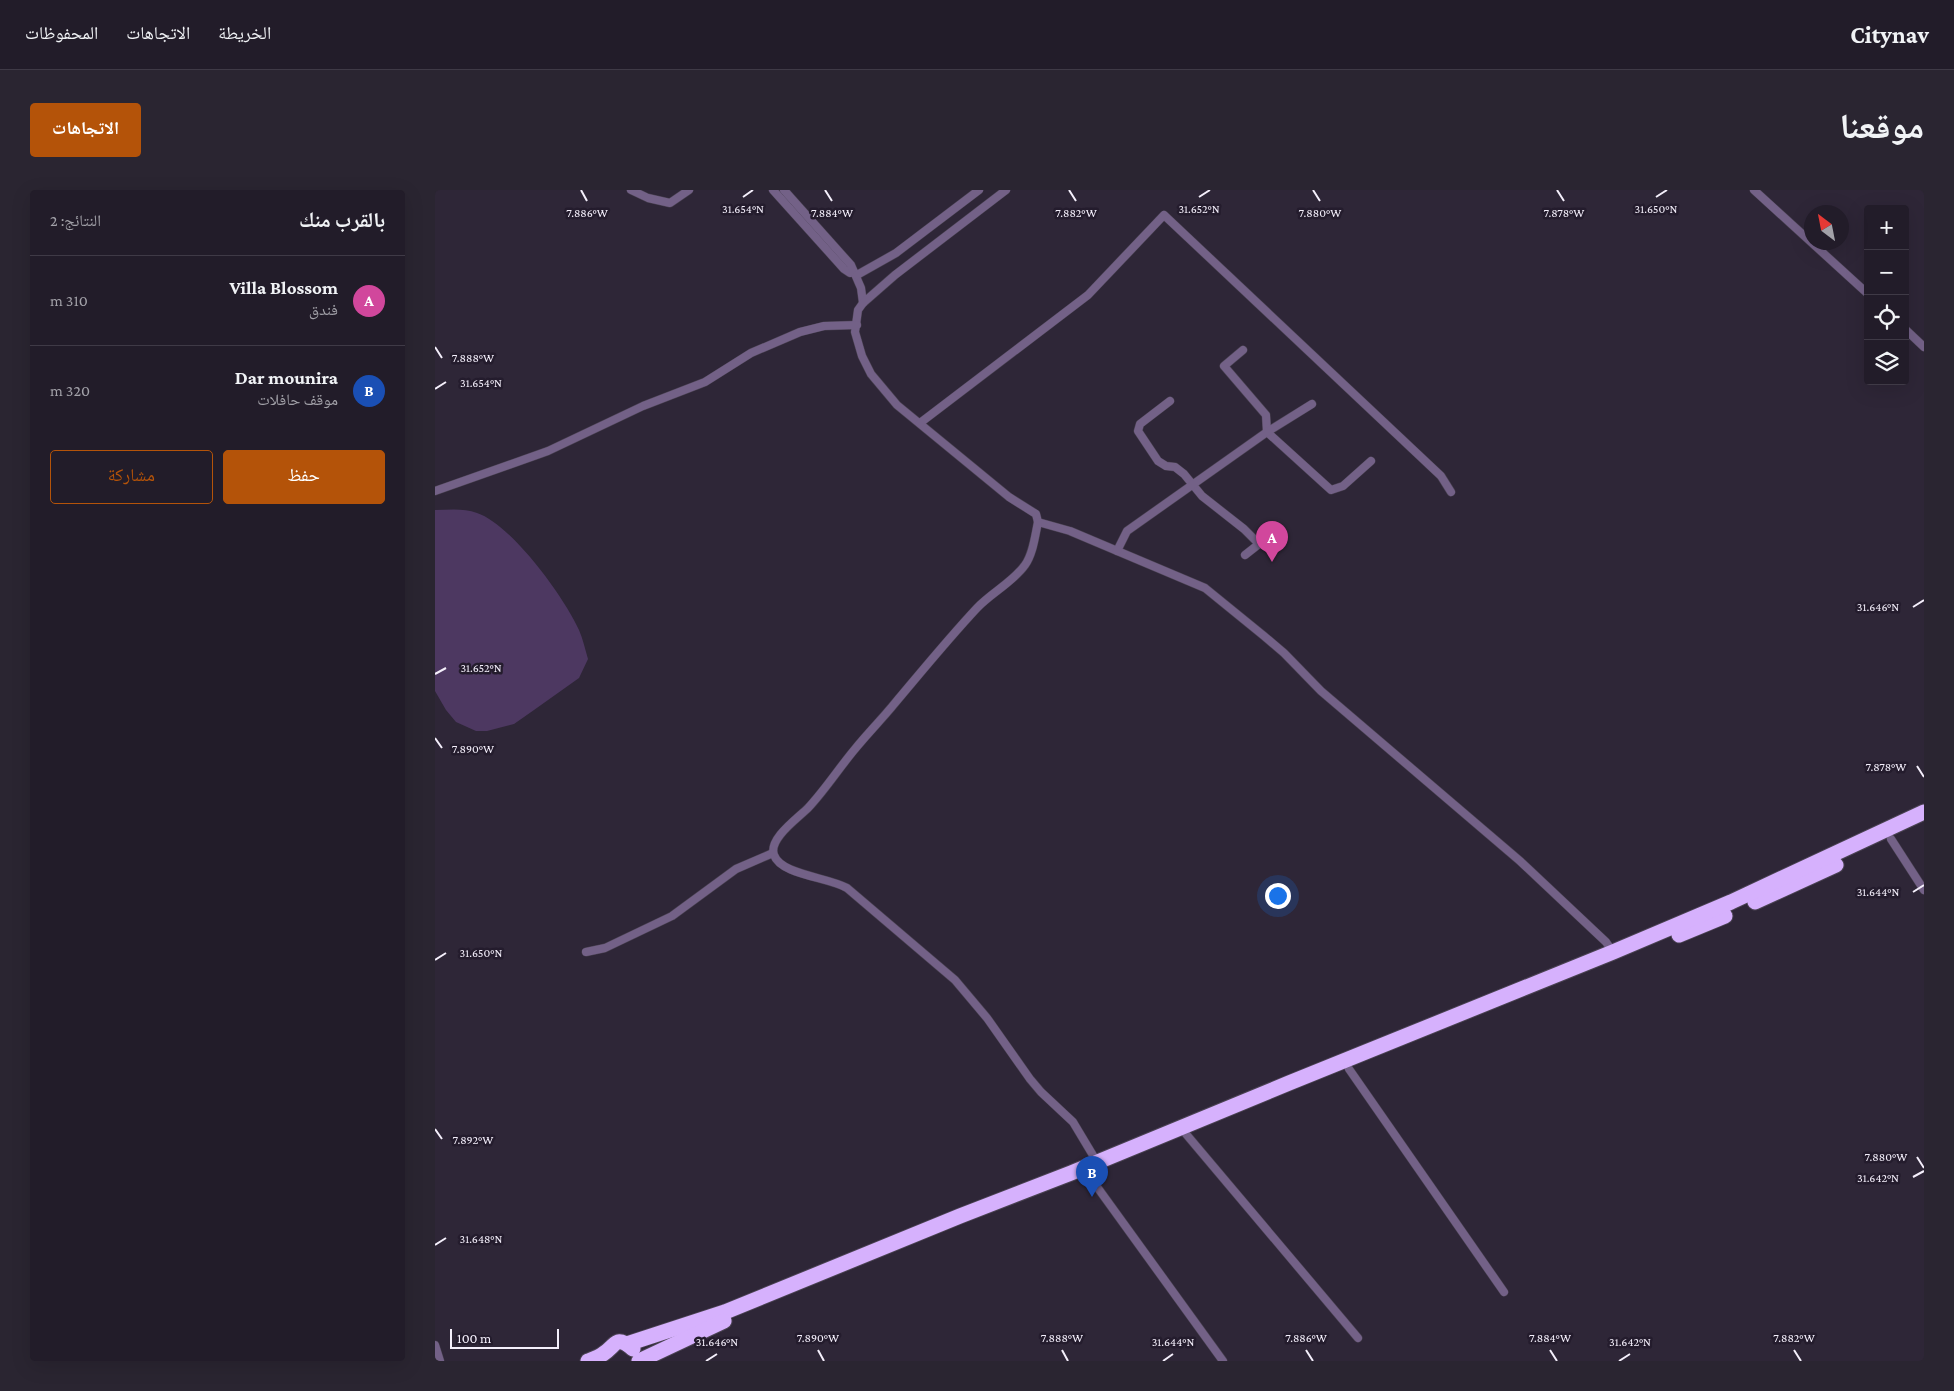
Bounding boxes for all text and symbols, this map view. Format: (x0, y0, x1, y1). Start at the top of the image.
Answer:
text: Citynav (1850, 21, 1929, 48)
text: المحفوظات (25, 23, 98, 43)
text: الاتجاهات (126, 23, 190, 43)
text: الخريطة (218, 23, 271, 43)
button: الاتجاهات (30, 103, 141, 157)
text: موقعنا (1839, 107, 1924, 146)
text: 31.654°N (722, 202, 764, 216)
text: 31.652°N (1178, 202, 1220, 216)
text: 31.650°N (1635, 202, 1678, 216)
north arrow (1804, 205, 1849, 250)
map controls (1864, 205, 1909, 385)
button: + (1864, 205, 1909, 250)
text: 7.886°W (566, 206, 608, 220)
text: 7.884°W (811, 206, 853, 220)
text: 7.882°W (1055, 206, 1097, 220)
text: 7.880°W (1299, 206, 1341, 220)
text: 7.878°W (1544, 206, 1584, 220)
text: بالقرب منك (299, 208, 385, 232)
text: النتائج: 2 (50, 212, 101, 229)
button: − (1864, 250, 1909, 295)
text: Villa Blossom (230, 277, 338, 298)
text: 310 m (50, 292, 88, 309)
text: A (364, 292, 374, 309)
button: locate (1864, 295, 1909, 340)
text: فندق (309, 301, 338, 318)
button: layers (1864, 340, 1909, 385)
text: 7.888°W (452, 351, 494, 365)
text: Dar mounira (235, 367, 338, 388)
text: 31.654°N (460, 376, 502, 390)
text: 320 m (50, 382, 90, 399)
text: B (364, 382, 374, 399)
text: موقف حافلات (257, 391, 338, 408)
button: مشاركة (50, 450, 213, 504)
button: حفظ (223, 450, 385, 504)
pin: A (1256, 521, 1288, 562)
text: 31.646°N (1857, 600, 1899, 614)
text: 31.652°N (460, 661, 502, 675)
text: 7.890°W (452, 742, 494, 756)
text: 7.878°W (1866, 760, 1906, 774)
your location (1265, 883, 1291, 909)
text: 31.644°N (1857, 885, 1899, 899)
text: 31.650°N (460, 946, 503, 960)
text: 7.892°W (453, 1133, 493, 1147)
text: 7.880°W (1865, 1150, 1907, 1164)
pin: B (1076, 1156, 1108, 1197)
text: 31.642°N (1857, 1171, 1899, 1185)
text: 31.648°N (460, 1232, 503, 1246)
scale bar (450, 1326, 559, 1349)
text: 100 m (457, 1330, 491, 1346)
text: 7.890°W (797, 1331, 839, 1345)
text: 7.888°W (1041, 1331, 1083, 1345)
text: 7.886°W (1285, 1331, 1327, 1345)
text: 7.884°W (1529, 1331, 1571, 1345)
text: 7.882°W (1773, 1331, 1815, 1345)
text: 31.646°N (696, 1335, 738, 1349)
text: 31.644°N (1152, 1335, 1194, 1349)
text: 31.642°N (1609, 1335, 1651, 1349)

